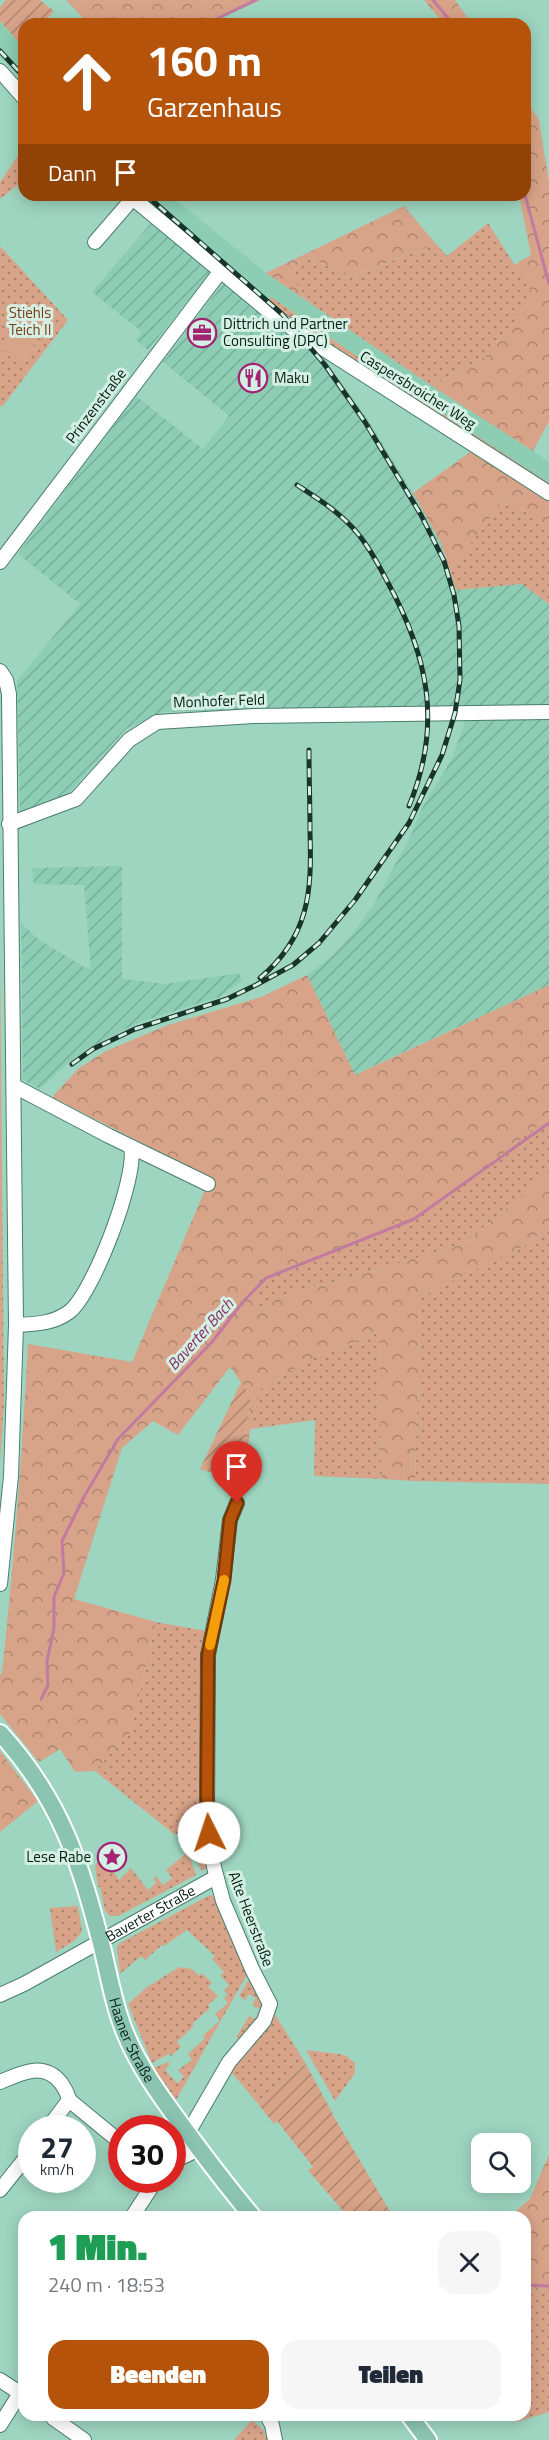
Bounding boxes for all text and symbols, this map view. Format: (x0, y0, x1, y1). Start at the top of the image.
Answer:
text: 160 m (147, 28, 262, 92)
icon: ahead (48, 42, 126, 120)
text: Garzenhaus (147, 86, 282, 127)
text: Dann (48, 156, 97, 190)
icon: arrive (109, 156, 142, 189)
park label: Stiehls Teich II (9, 301, 51, 341)
place label: Dittrich und Partner Consulting (DPC) (223, 312, 348, 352)
office icon: Dittrich und Partner Consulting (DPC) (186, 317, 218, 349)
street label: Caspersbroicher Weg (356, 344, 481, 435)
restaurant icon: Maku (237, 362, 269, 394)
street label: Prinzenstraße (60, 363, 132, 448)
place label: Maku (274, 366, 309, 389)
street label: Monhofer Feld (173, 687, 265, 714)
water label: Baverter Bach (161, 1292, 240, 1375)
pin (211, 1441, 262, 1503)
icon: arrive (220, 1450, 253, 1483)
position arrow (177, 1801, 241, 1865)
place icon: Lese Rabe (96, 1841, 128, 1873)
place label: Lese Rabe (26, 1845, 91, 1868)
street label: Alte Heerstraße (223, 1868, 280, 1970)
street label: Baverter Straße (101, 1879, 199, 1948)
street label: Haaner Straße (103, 1995, 161, 2087)
speed limit sign: 30 (108, 2115, 186, 2193)
text: 27 (40, 2124, 74, 2170)
map controls (471, 2133, 531, 2193)
button: search (471, 2133, 531, 2193)
text: km/h (40, 2158, 74, 2181)
text: 1 Min. (48, 2219, 147, 2274)
button: close (438, 2231, 501, 2294)
text: 240 m · 18:53 (48, 2269, 165, 2300)
button: Beenden (48, 2340, 269, 2409)
button: Teilen (281, 2340, 501, 2409)

